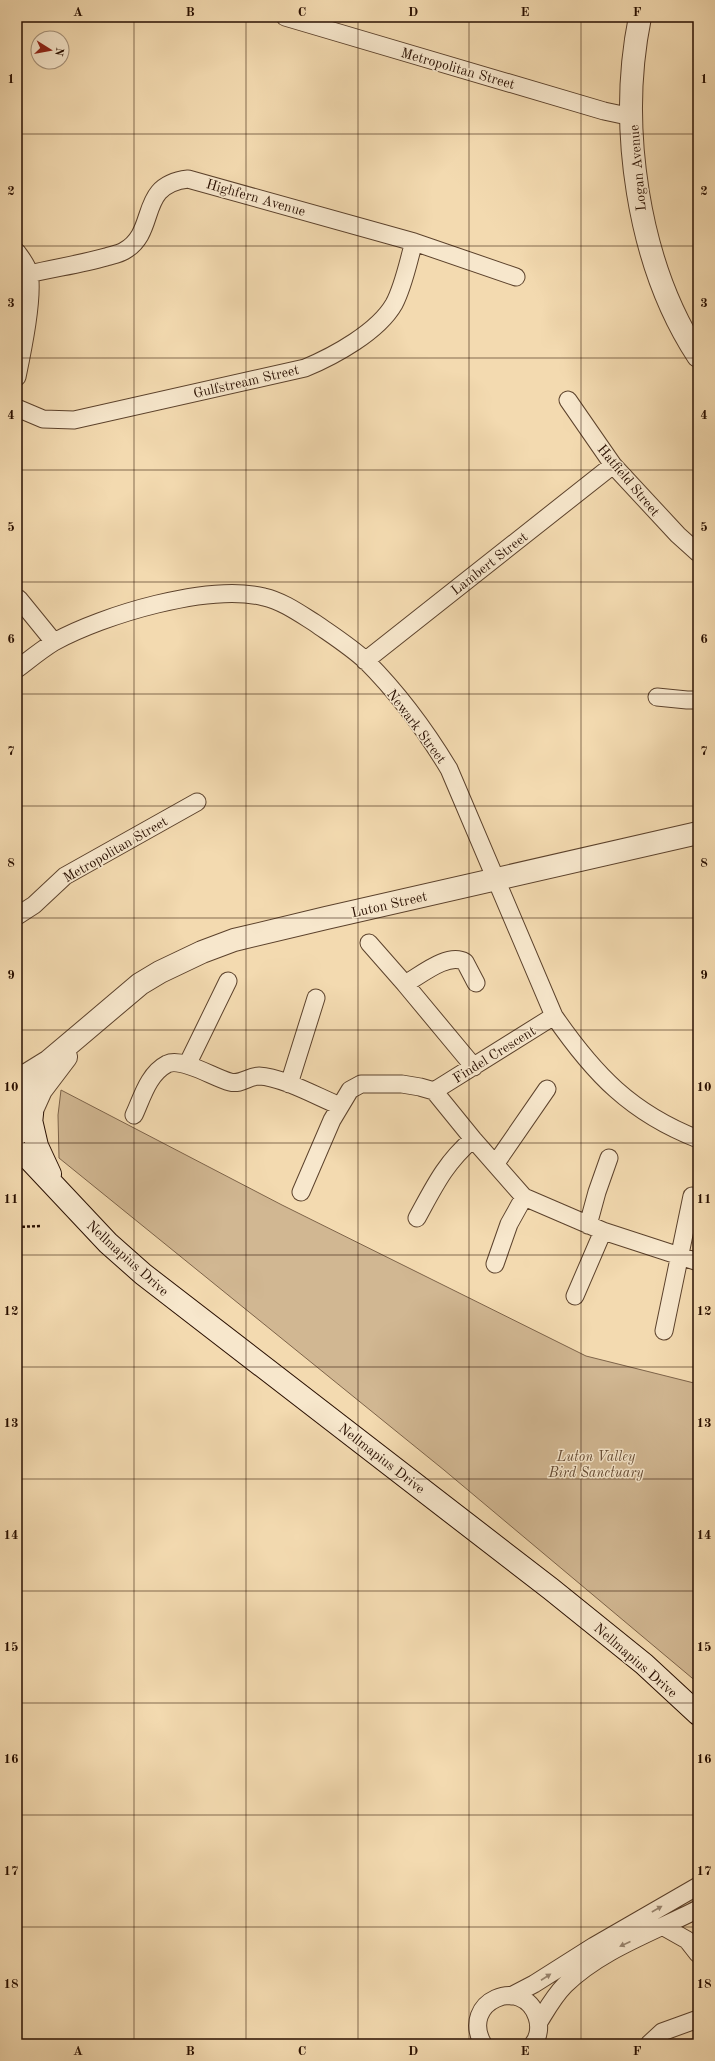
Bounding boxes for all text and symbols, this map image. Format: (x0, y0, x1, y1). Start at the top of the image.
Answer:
text: A (73, 6, 83, 19)
text: B (185, 6, 195, 19)
text: C (298, 6, 306, 19)
text: D (408, 6, 418, 19)
text: E (521, 6, 530, 19)
text: F (633, 6, 642, 19)
north arrow (30, 30, 70, 70)
text: N (52, 46, 65, 57)
street label: Metropolitan Street (399, 46, 516, 92)
text: 1 (7, 73, 15, 86)
text: 1 (700, 73, 708, 86)
street label: Logan Avenue (627, 124, 649, 212)
street label: Highfern Avenue (204, 177, 307, 219)
text: 2 (7, 185, 15, 198)
text: 2 (700, 185, 708, 198)
text: 3 (7, 297, 15, 310)
text: 3 (700, 297, 708, 310)
street label: Gulfstream Street (192, 363, 301, 401)
text: 4 (7, 409, 15, 422)
text: 4 (700, 409, 708, 422)
street label: Hatfield Street (594, 442, 662, 519)
text: 5 (7, 521, 15, 534)
text: 5 (700, 521, 708, 534)
street label: Lambert Street (449, 530, 531, 598)
text: 6 (7, 633, 15, 646)
text: 6 (700, 633, 708, 646)
street label: Newark Street (384, 687, 449, 766)
text: 7 (7, 745, 15, 758)
text: 7 (700, 745, 708, 758)
street label: Metropolitan Street (61, 814, 170, 885)
text: 8 (7, 857, 15, 870)
text: 8 (700, 857, 708, 870)
street label: Luton Street (350, 889, 429, 920)
text: 9 (7, 969, 15, 982)
text: 9 (700, 969, 708, 982)
street label: Findel Crescent (451, 1024, 539, 1086)
text: 10 (3, 1081, 19, 1094)
text: 10 (696, 1081, 712, 1094)
text: 11 (3, 1193, 19, 1206)
text: 11 (696, 1193, 712, 1206)
street label: Nellmapius Drive (84, 1218, 171, 1299)
text: 12 (3, 1305, 19, 1318)
text: 12 (696, 1305, 712, 1318)
text: 13 (3, 1417, 19, 1430)
text: 13 (696, 1417, 712, 1430)
street label: Nellmapius Drive (336, 1421, 427, 1497)
park label: Luton Valley Bird Sanctuary (547, 1450, 644, 1481)
text: 14 (3, 1529, 19, 1542)
text: 14 (696, 1529, 712, 1542)
street label: Nellmapius Drive (591, 1621, 680, 1700)
text: 15 (3, 1641, 19, 1654)
text: 15 (696, 1641, 712, 1654)
text: 16 (3, 1753, 19, 1766)
text: 16 (696, 1753, 712, 1766)
text: 17 (3, 1865, 19, 1878)
text: 17 (696, 1865, 712, 1878)
one-way arrow (651, 1906, 662, 1913)
one-way arrow (620, 1941, 631, 1947)
one-way arrow (540, 1973, 551, 1981)
text: 18 (3, 1978, 19, 1991)
text: 18 (696, 1978, 712, 1991)
text: A (73, 2045, 83, 2058)
text: B (185, 2045, 195, 2058)
text: C (298, 2045, 306, 2058)
text: D (408, 2045, 418, 2058)
text: E (521, 2045, 530, 2058)
text: F (633, 2045, 642, 2058)

